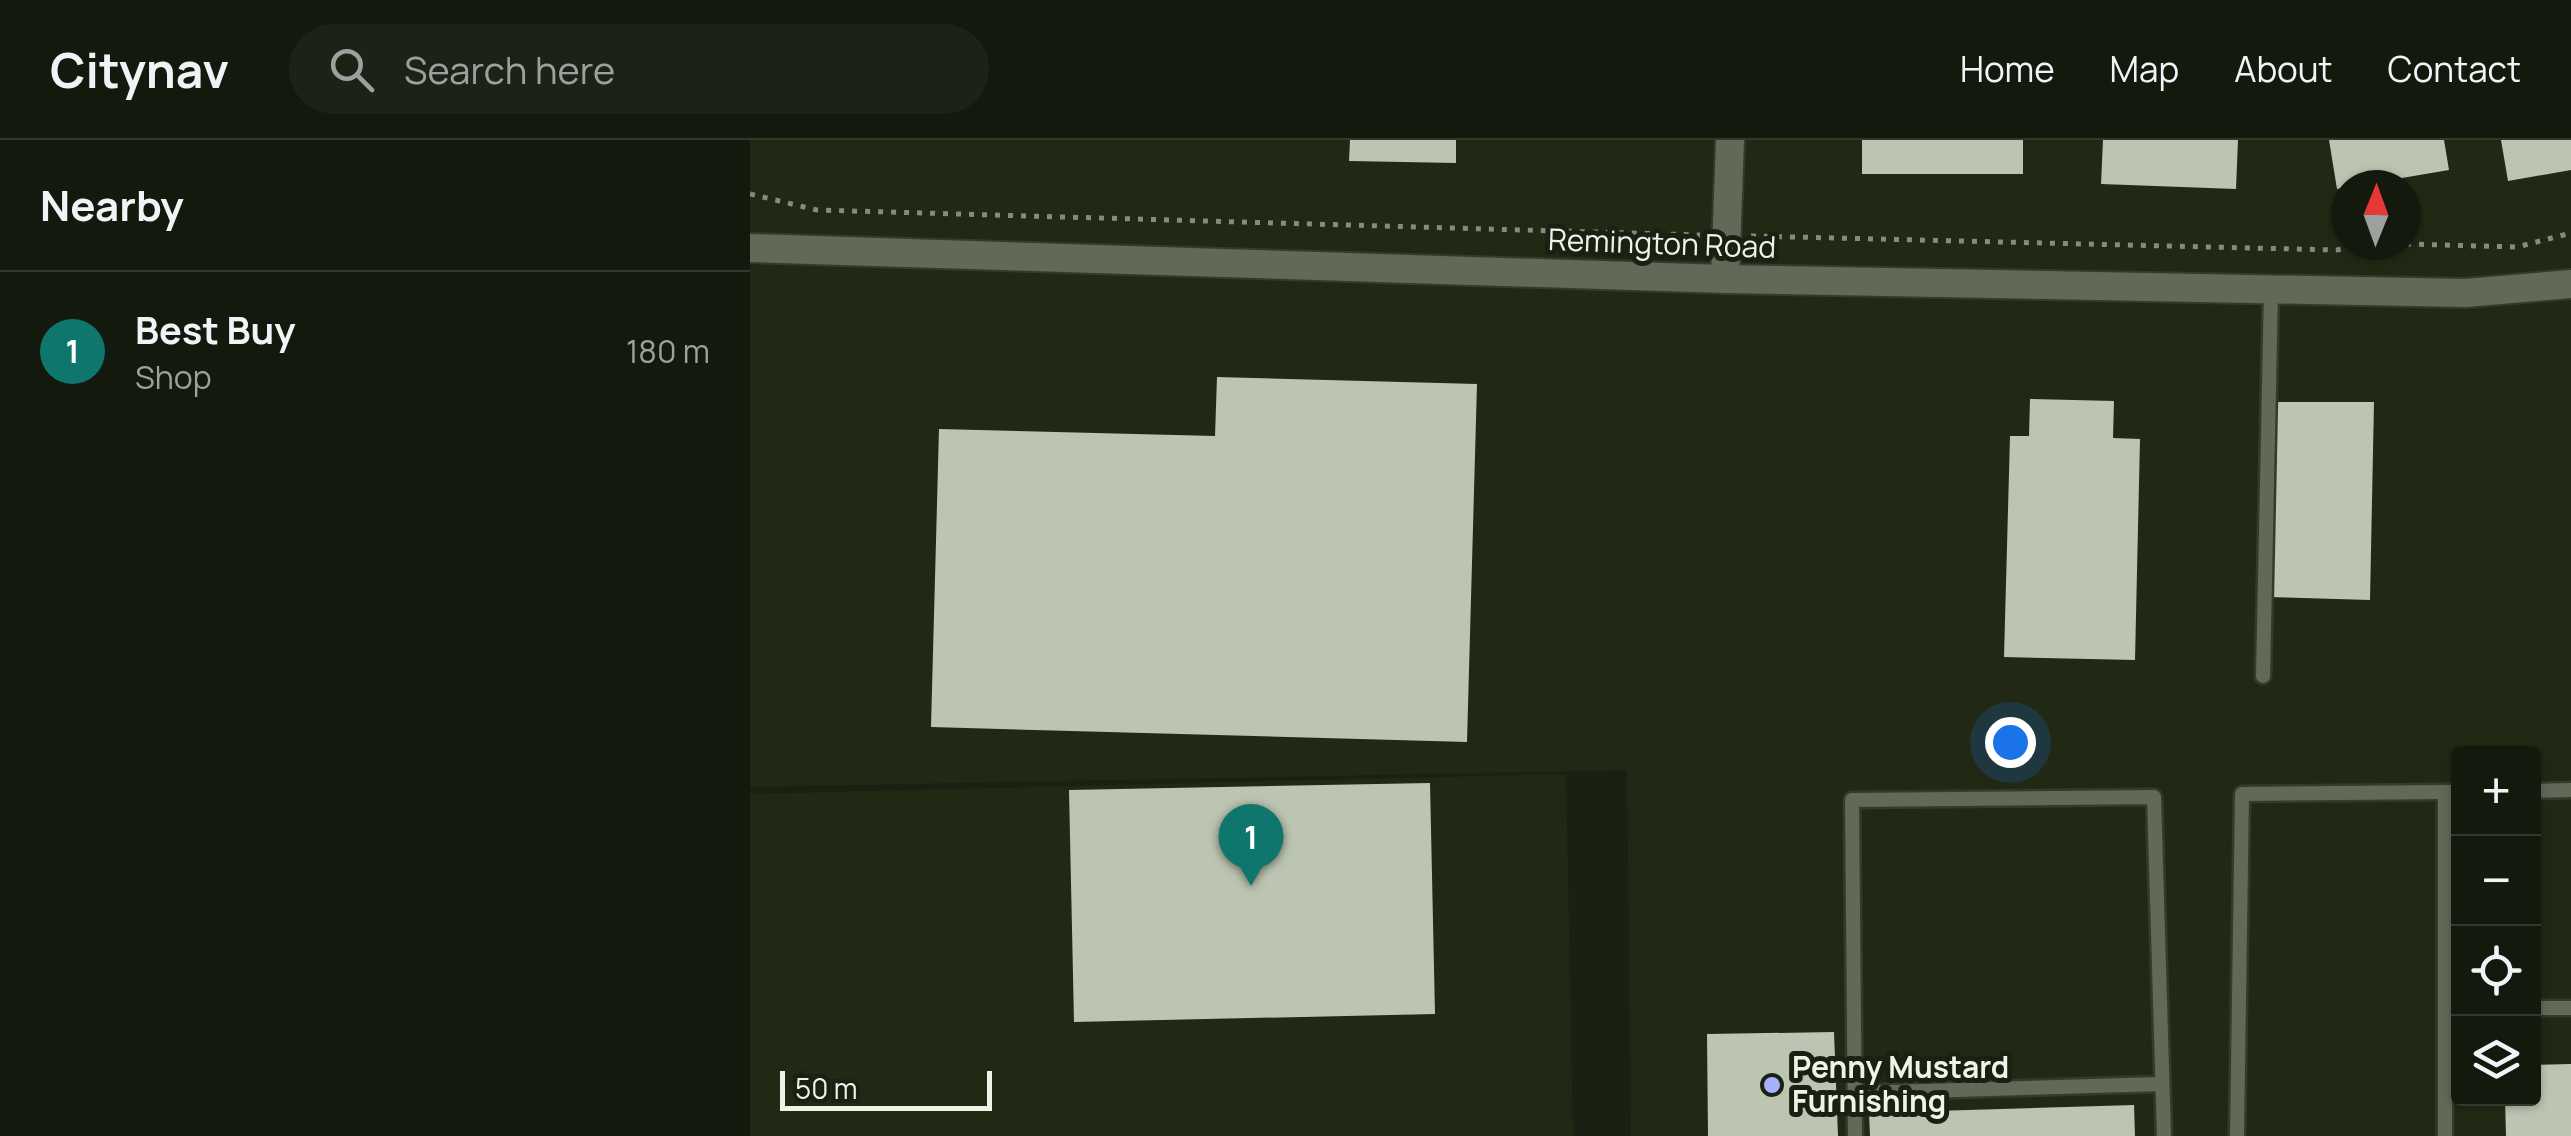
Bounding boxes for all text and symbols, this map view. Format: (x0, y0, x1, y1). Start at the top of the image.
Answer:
search box (289, 24, 989, 114)
text: Citynav (50, 37, 229, 102)
icon: search (324, 42, 379, 97)
text: Search here (404, 43, 615, 95)
text: Home (1960, 45, 2055, 93)
text: Map (2110, 45, 2179, 93)
text: About (2234, 45, 2333, 93)
text: Contact (2388, 45, 2521, 93)
north arrow (2331, 170, 2421, 260)
text: Nearby (40, 176, 184, 234)
street label: Remington Road (1547, 218, 1777, 267)
text: Best Buy (135, 303, 296, 355)
text: 1 (65, 329, 80, 373)
text: 180 m (626, 329, 710, 373)
text: Shop (135, 355, 212, 399)
your location (1985, 717, 2036, 768)
map controls (2451, 746, 2541, 1106)
button: + (2451, 746, 2541, 836)
pin: 1 (1218, 804, 1284, 886)
button: − (2451, 836, 2541, 926)
button: locate (2451, 926, 2541, 1016)
button: layers (2451, 1016, 2541, 1106)
place label: Penny Mustard Furnishing (1792, 1046, 2009, 1121)
scale bar (780, 1066, 992, 1110)
text: 50 m (795, 1069, 858, 1107)
marker: Penny Mustard Furnishing (1761, 1074, 1783, 1096)

